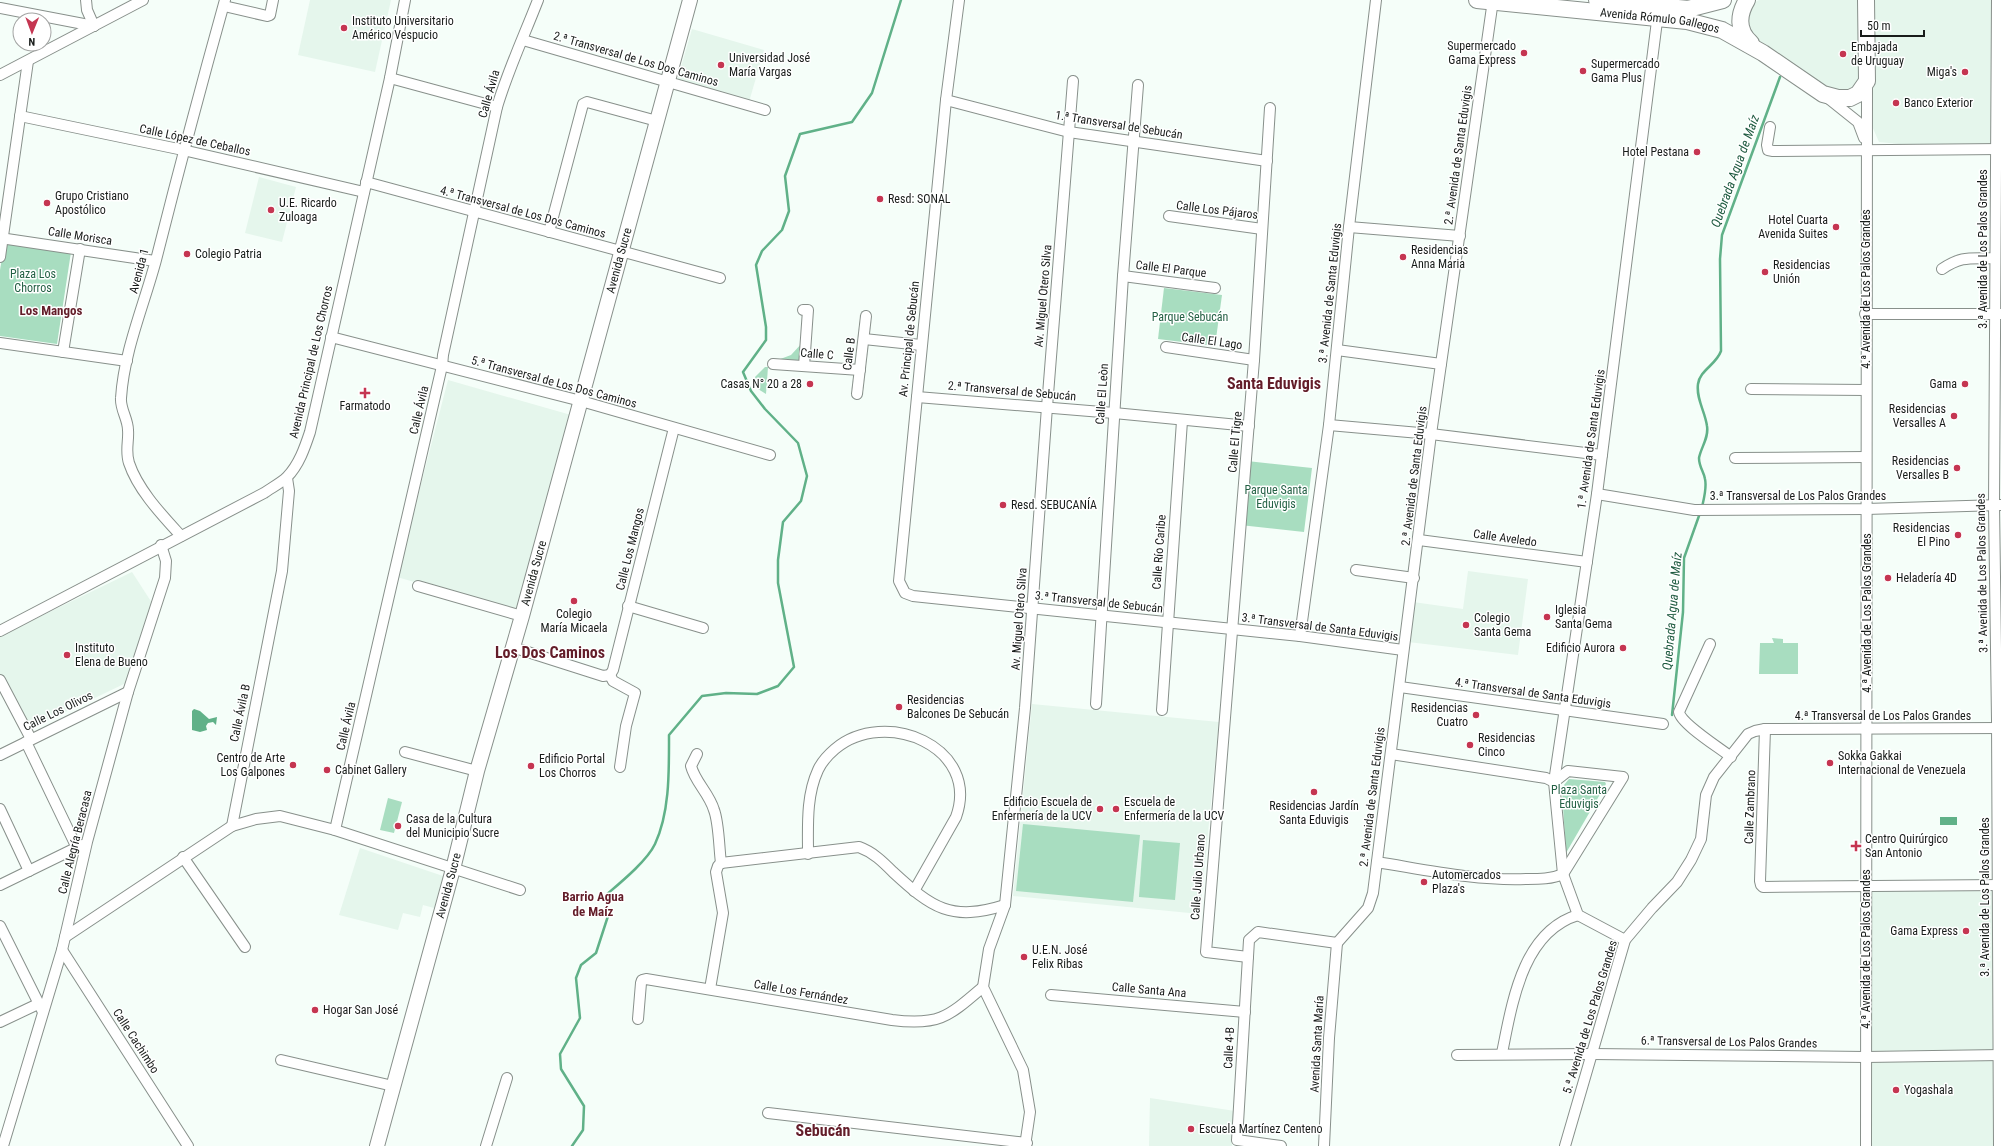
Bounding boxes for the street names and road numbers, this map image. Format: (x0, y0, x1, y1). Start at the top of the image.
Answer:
street label: Avenida Rómulo Gallegos (1599, 5, 1721, 36)
street label: 2.ª Transversal de Los Dos Caminos (552, 29, 720, 89)
street label: Calle Ávila (474, 68, 503, 120)
street label: 2.ª Avenida de Santa Eduvigis (1441, 84, 1475, 226)
street label: 1.ª Transversal de Sebucán (1054, 108, 1184, 142)
street label: Calle López de Ceballos (138, 121, 252, 159)
street label: 3.ª Avenida de Los Palos Grandes (1976, 169, 1990, 329)
street label: 4.ª Transversal de Los Dos Caminos (439, 183, 607, 241)
street label: Calle Los Pájaros (1175, 198, 1259, 222)
street label: 4.ª Avenida de Los Palos Grandes (1859, 209, 1873, 369)
street label: 3.ª Avenida de Santa Eduvigis (1316, 222, 1344, 364)
street label: Calle Morisca (47, 224, 113, 248)
street label: Avenida Sucre (603, 226, 635, 295)
street label: Av. Miguel Otero Silva (1032, 244, 1054, 348)
street label: Avenida 1 (126, 247, 152, 295)
street label: Calle El Parque (1135, 258, 1208, 280)
street label: Av. Principal de Sebucán (896, 280, 922, 398)
street label: Avenida Principal de Los Chorros (287, 284, 335, 440)
street label: Calle El Lago (1181, 330, 1243, 352)
street label: Calle B (840, 337, 858, 371)
street label: Calle C (800, 346, 834, 362)
street label: 5.ª Transversal de Los Dos Caminos (470, 353, 638, 411)
street label: Calle El Leòn (1093, 363, 1111, 425)
street label: 1.ª Avenida de Santa Eduvigis (1574, 368, 1608, 510)
street label: 2.ª Transversal de Sebucán (947, 378, 1077, 404)
street label: Calle Ávila (406, 384, 431, 436)
street label: 2.ª Avenida de Santa Eduvigis (1398, 405, 1430, 547)
street label: Calle El Tigre (1225, 410, 1245, 473)
street label: 3.ª Transversal de Los Palos Grandes (1710, 489, 1886, 503)
street label: 3.ª Avenida de Los Palos Grandes (1974, 493, 1990, 653)
street label: Calle Los Mangos (613, 506, 647, 592)
street label: Calle Río Caribe (1149, 514, 1169, 590)
street label: Calle Aveledo (1472, 527, 1538, 549)
street label: 4.ª Avenida de Los Palos Grandes (1860, 533, 1874, 693)
street label: Avenida Sucre (518, 539, 549, 607)
street label: Av. Miguel Otero Silva (1008, 567, 1030, 671)
street label: 3.ª Transversal de Sebucán (1034, 588, 1164, 616)
street label: 3.ª Transversal de Santa Eduvigis (1241, 610, 1399, 644)
street label: 4.ª Transversal de Santa Eduvigis (1454, 675, 1612, 711)
street label: Calle Ávila B (226, 683, 253, 743)
street label: Calle Los Olivos (21, 688, 95, 734)
street label: Calle Ávila (333, 700, 358, 752)
street label: 4.ª Transversal de Los Palos Grandes (1795, 709, 1971, 723)
street label: 2.ª Avenida de Santa Eduvigis (1356, 726, 1388, 868)
street label: Calle Zambrano (1742, 770, 1758, 844)
street label: Calle Alegría Beracasa (55, 788, 95, 895)
street label: 3.ª Avenida de Los Palos Grandes (1978, 817, 1992, 977)
street label: Calle Julio Urbano (1188, 833, 1208, 921)
street label: Avenida Sucre (433, 851, 464, 920)
street label: 4.ª Avenida de Los Palos Grandes (1859, 869, 1873, 1029)
street label: 5.ª Avenida de Los Palos Grandes (1560, 939, 1620, 1095)
street label: Calle Los Fernández (753, 977, 849, 1007)
street label: Calle Santa Ana (1111, 980, 1187, 1000)
street label: Avenida Santa María (1307, 995, 1327, 1093)
street label: Calle Cachimbo (110, 1006, 162, 1076)
street label: Calle 4-B (1221, 1027, 1237, 1069)
street label: 6.ª Transversal de Los Palos Grandes (1641, 1033, 1817, 1051)

